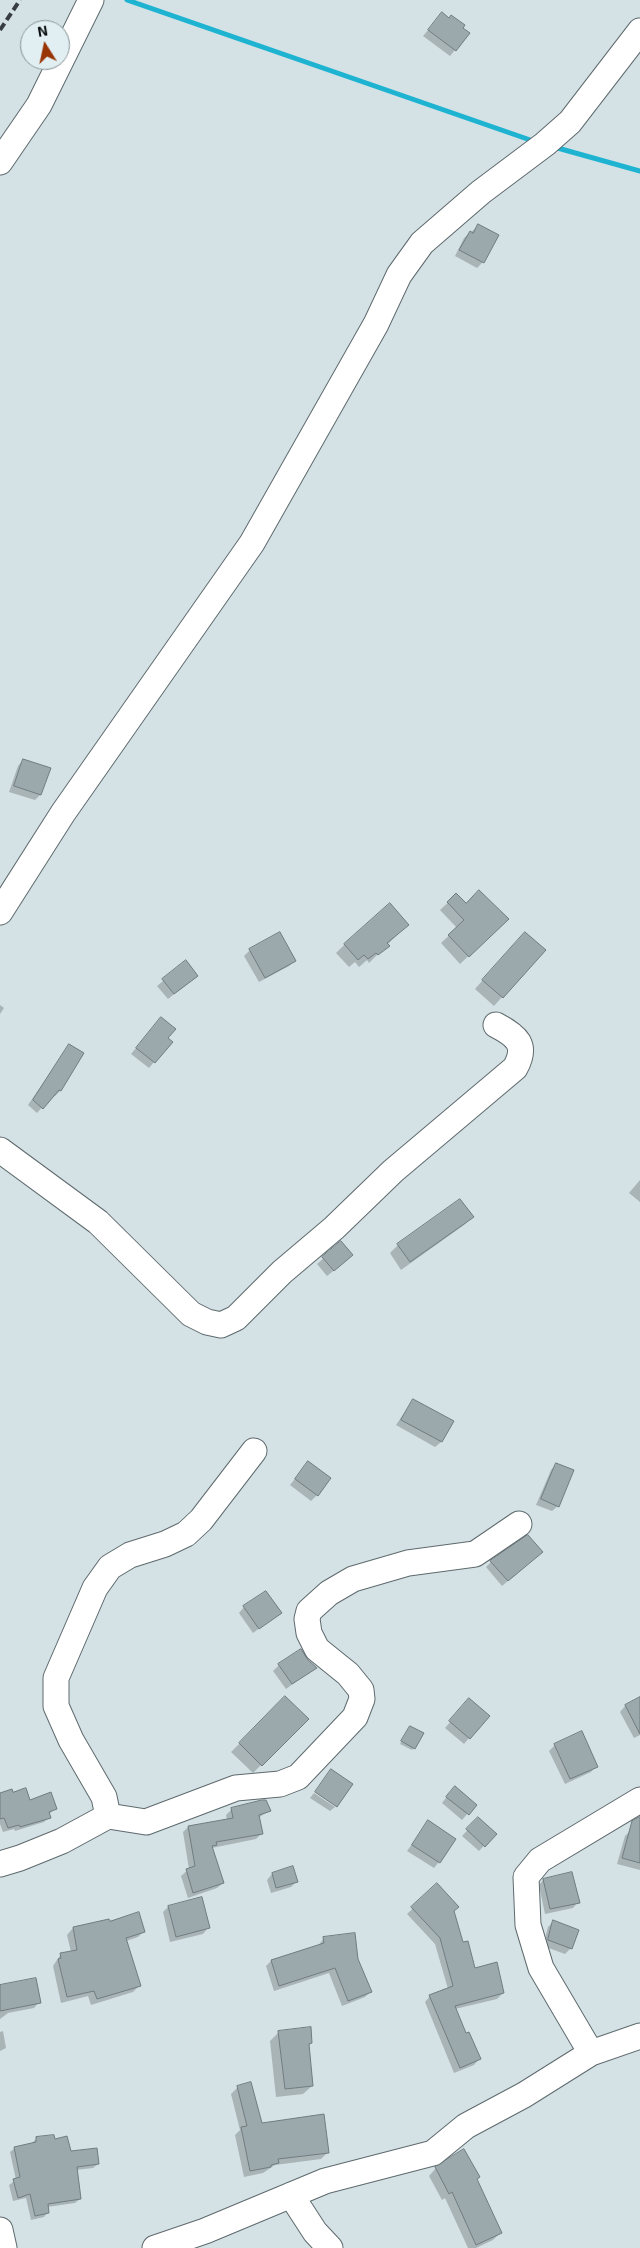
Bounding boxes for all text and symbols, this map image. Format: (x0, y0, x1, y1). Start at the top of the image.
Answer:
north arrow (20, 20, 70, 70)
text: N (36, 21, 49, 40)

